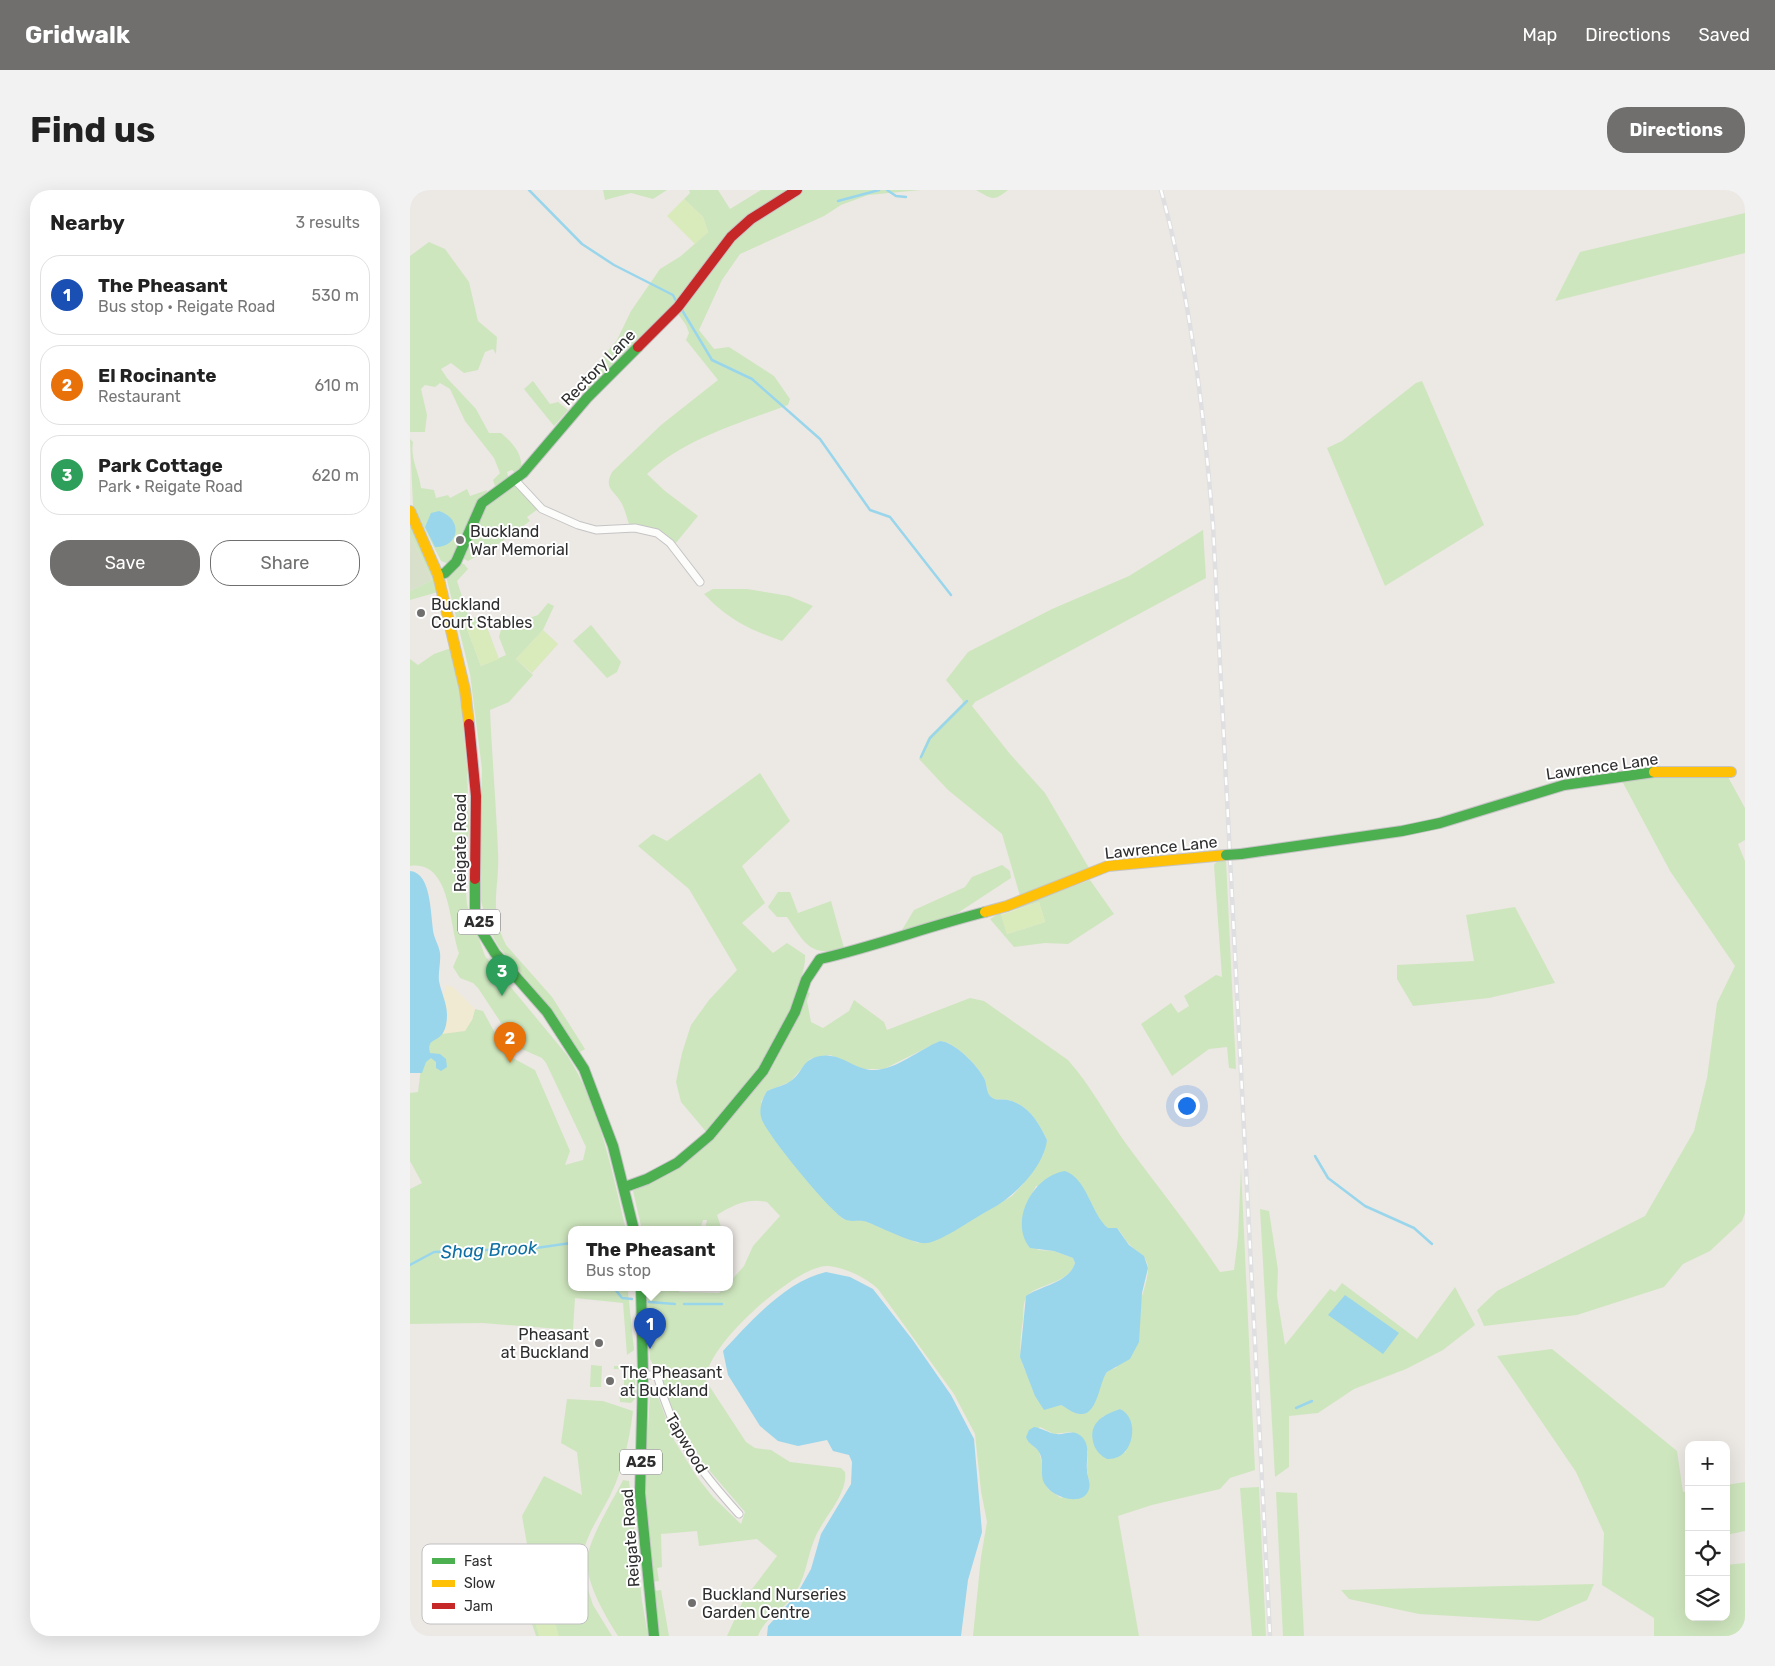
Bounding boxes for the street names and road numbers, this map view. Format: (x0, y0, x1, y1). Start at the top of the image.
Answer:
street label: Rectory Lane (557, 325, 639, 409)
street label: Lawrence Lane (1545, 749, 1660, 784)
street label: Reigate Road (451, 794, 470, 892)
street label: Lawrence Lane (1104, 832, 1218, 863)
road number: A25 (458, 910, 500, 934)
street label: Tapwood (661, 1410, 712, 1477)
road number: A25 (620, 1450, 662, 1474)
street label: Reigate Road (618, 1488, 643, 1588)

